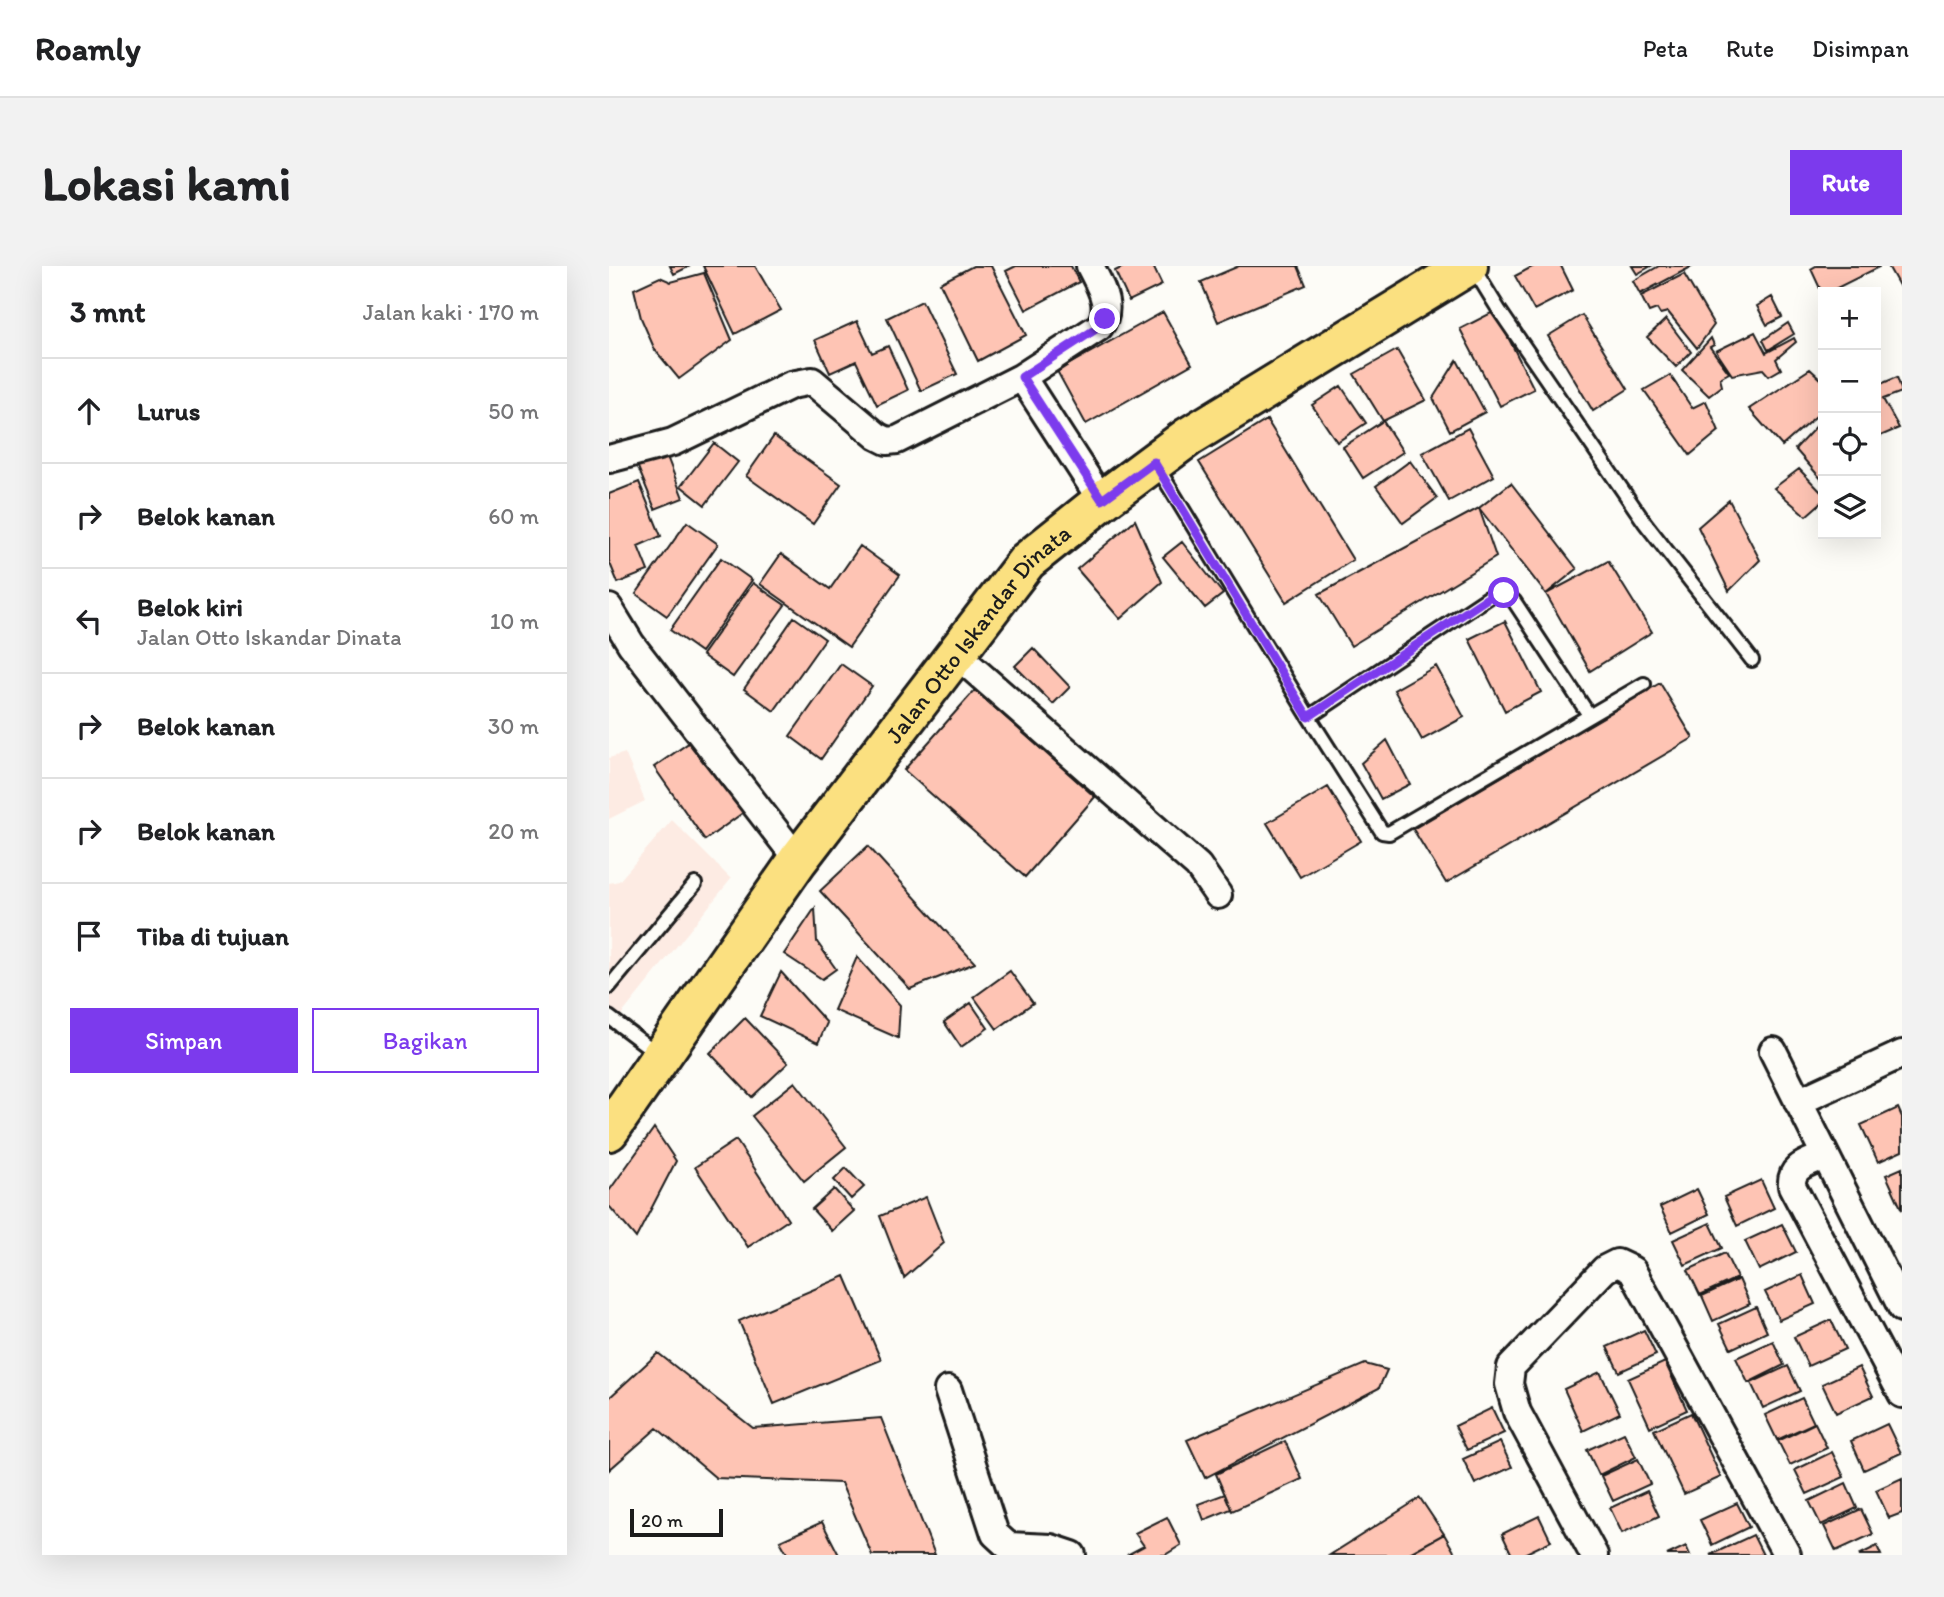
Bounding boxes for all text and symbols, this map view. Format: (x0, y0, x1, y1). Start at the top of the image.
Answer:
text: Roamly (35, 29, 141, 68)
text: Peta (1643, 34, 1688, 63)
text: Rute (1726, 34, 1774, 63)
text: Disimpan (1812, 34, 1909, 63)
button: Rute (1790, 150, 1902, 215)
text: Lokasi kami (42, 153, 291, 212)
map controls (1818, 287, 1881, 539)
button: + (1818, 287, 1881, 350)
text: 3 mnt (70, 293, 146, 330)
text: Jalan kaki · 170 m (363, 298, 539, 326)
route end (1089, 303, 1120, 334)
button: − (1818, 350, 1881, 413)
icon: ahead (70, 392, 108, 430)
text: Lurus (137, 395, 200, 427)
text: 50 m (488, 397, 539, 425)
button: locate (1818, 413, 1881, 476)
button: layers (1818, 476, 1881, 539)
icon: right (70, 497, 108, 535)
text: Belok kanan (137, 500, 275, 532)
text: 60 m (488, 502, 539, 530)
street label: Jalan Otto Iskandar Dinata (879, 518, 1076, 749)
route start (1488, 577, 1519, 608)
text: Belok kiri (137, 591, 243, 623)
icon: left (70, 602, 108, 640)
text: 10 m (490, 607, 539, 635)
text: Jalan Otto Iskandar Dinata (137, 623, 402, 651)
icon: right (70, 707, 108, 745)
text: Belok kanan (137, 710, 275, 742)
text: 30 m (488, 712, 539, 740)
icon: right (70, 812, 108, 850)
text: Belok kanan (137, 815, 275, 847)
text: 20 m (488, 817, 539, 845)
icon: arrive (70, 917, 108, 955)
text: Tiba di tujuan (137, 920, 289, 952)
button: Simpan (70, 1008, 298, 1073)
button: Bagikan (312, 1008, 539, 1073)
scale bar (630, 1506, 723, 1538)
text: 20 m (641, 1509, 683, 1532)

